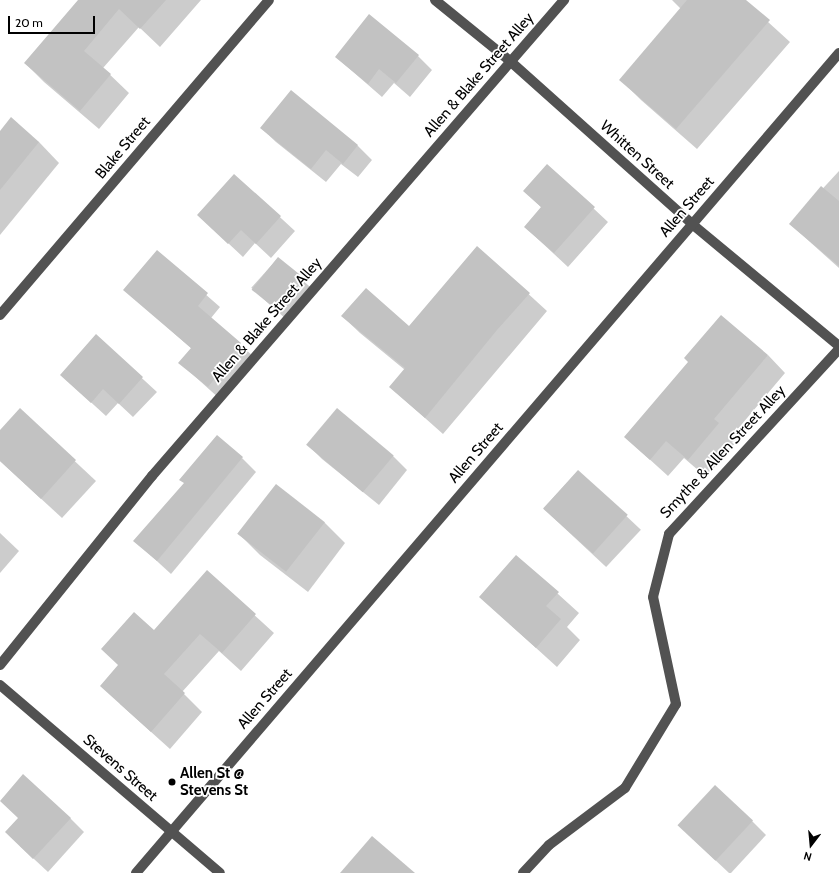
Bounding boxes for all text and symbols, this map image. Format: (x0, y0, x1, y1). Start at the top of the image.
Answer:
scale bar (10, 8, 97, 34)
street label: Allen & Blake Street Alley (420, 9, 538, 141)
text: 20 m (15, 15, 43, 30)
street label: Blake Street (92, 113, 154, 183)
street label: Whitten Street (596, 117, 678, 193)
street label: Allen Street (656, 173, 718, 241)
street label: Allen & Blake Street Alley (208, 254, 326, 386)
street label: Smythe & Allen Street Alley (657, 382, 789, 522)
street label: Allen Street (445, 419, 507, 487)
street label: Allen Street (234, 665, 296, 733)
street label: Stevens Street (79, 731, 161, 805)
place label: Allen St @ Stevens St (180, 764, 248, 799)
marker: Allen St @ Stevens St (167, 777, 177, 787)
north arrow (791, 825, 831, 865)
text: N (802, 849, 813, 864)

